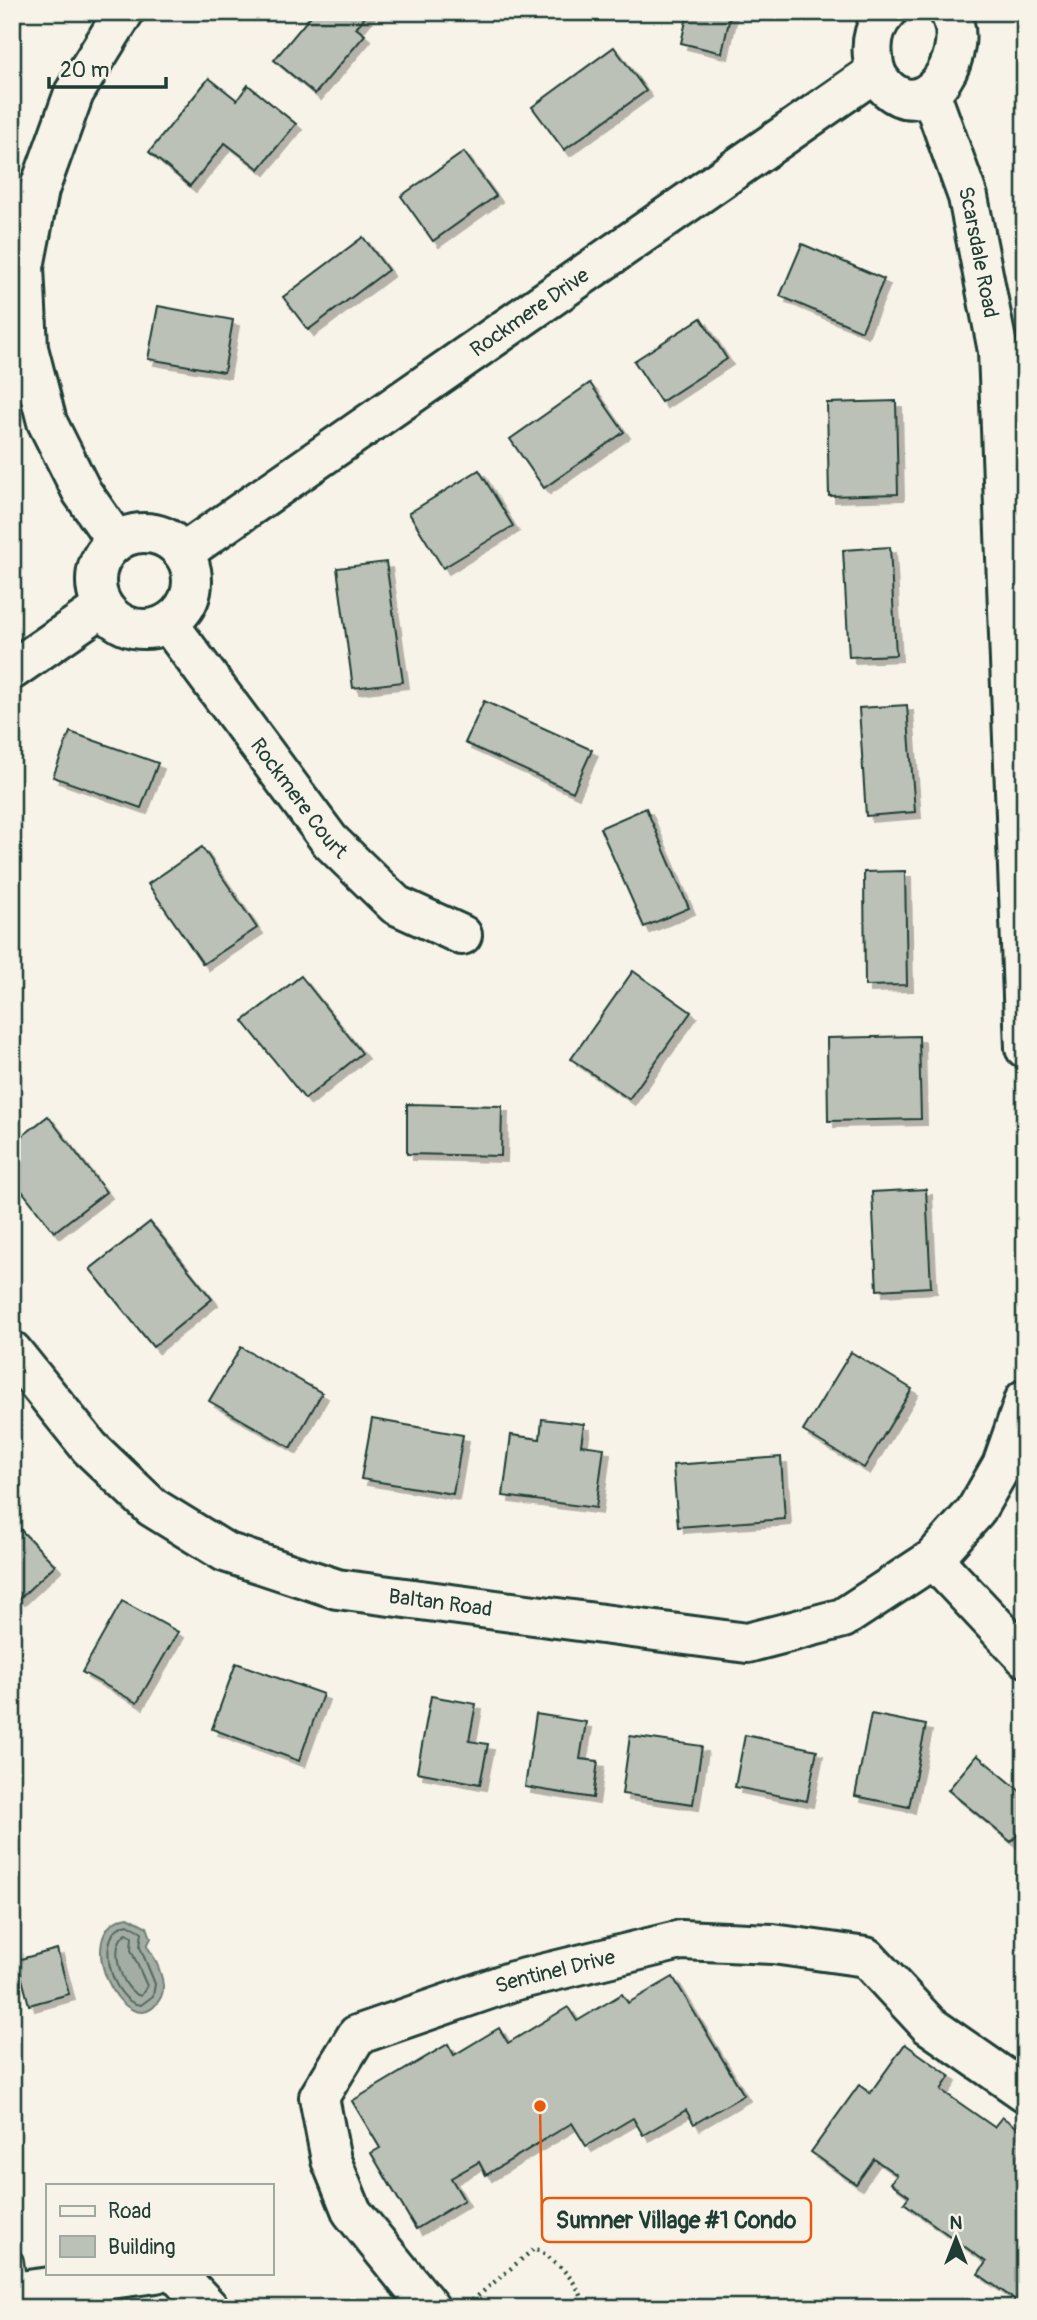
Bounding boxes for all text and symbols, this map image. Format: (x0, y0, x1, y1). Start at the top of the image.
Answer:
scale bar (49, 46, 166, 90)
text: 20 m (60, 57, 109, 84)
street label: Scarsdale Road (951, 183, 1004, 320)
street label: Rockmere Drive (465, 262, 595, 363)
street label: Rockmere Court (244, 733, 354, 865)
street label: Baltan Road (387, 1583, 494, 1623)
street label: Sentinel Drive (492, 1943, 619, 2000)
legend (46, 2184, 273, 2274)
text: Road (108, 2198, 152, 2225)
callout: Sumner Village #1 Condo (542, 2198, 811, 2242)
north arrow (922, 2204, 992, 2274)
text: Sumner Village #1 Condo (556, 2206, 797, 2235)
text: N (950, 2211, 963, 2235)
text: Building (108, 2234, 175, 2261)

